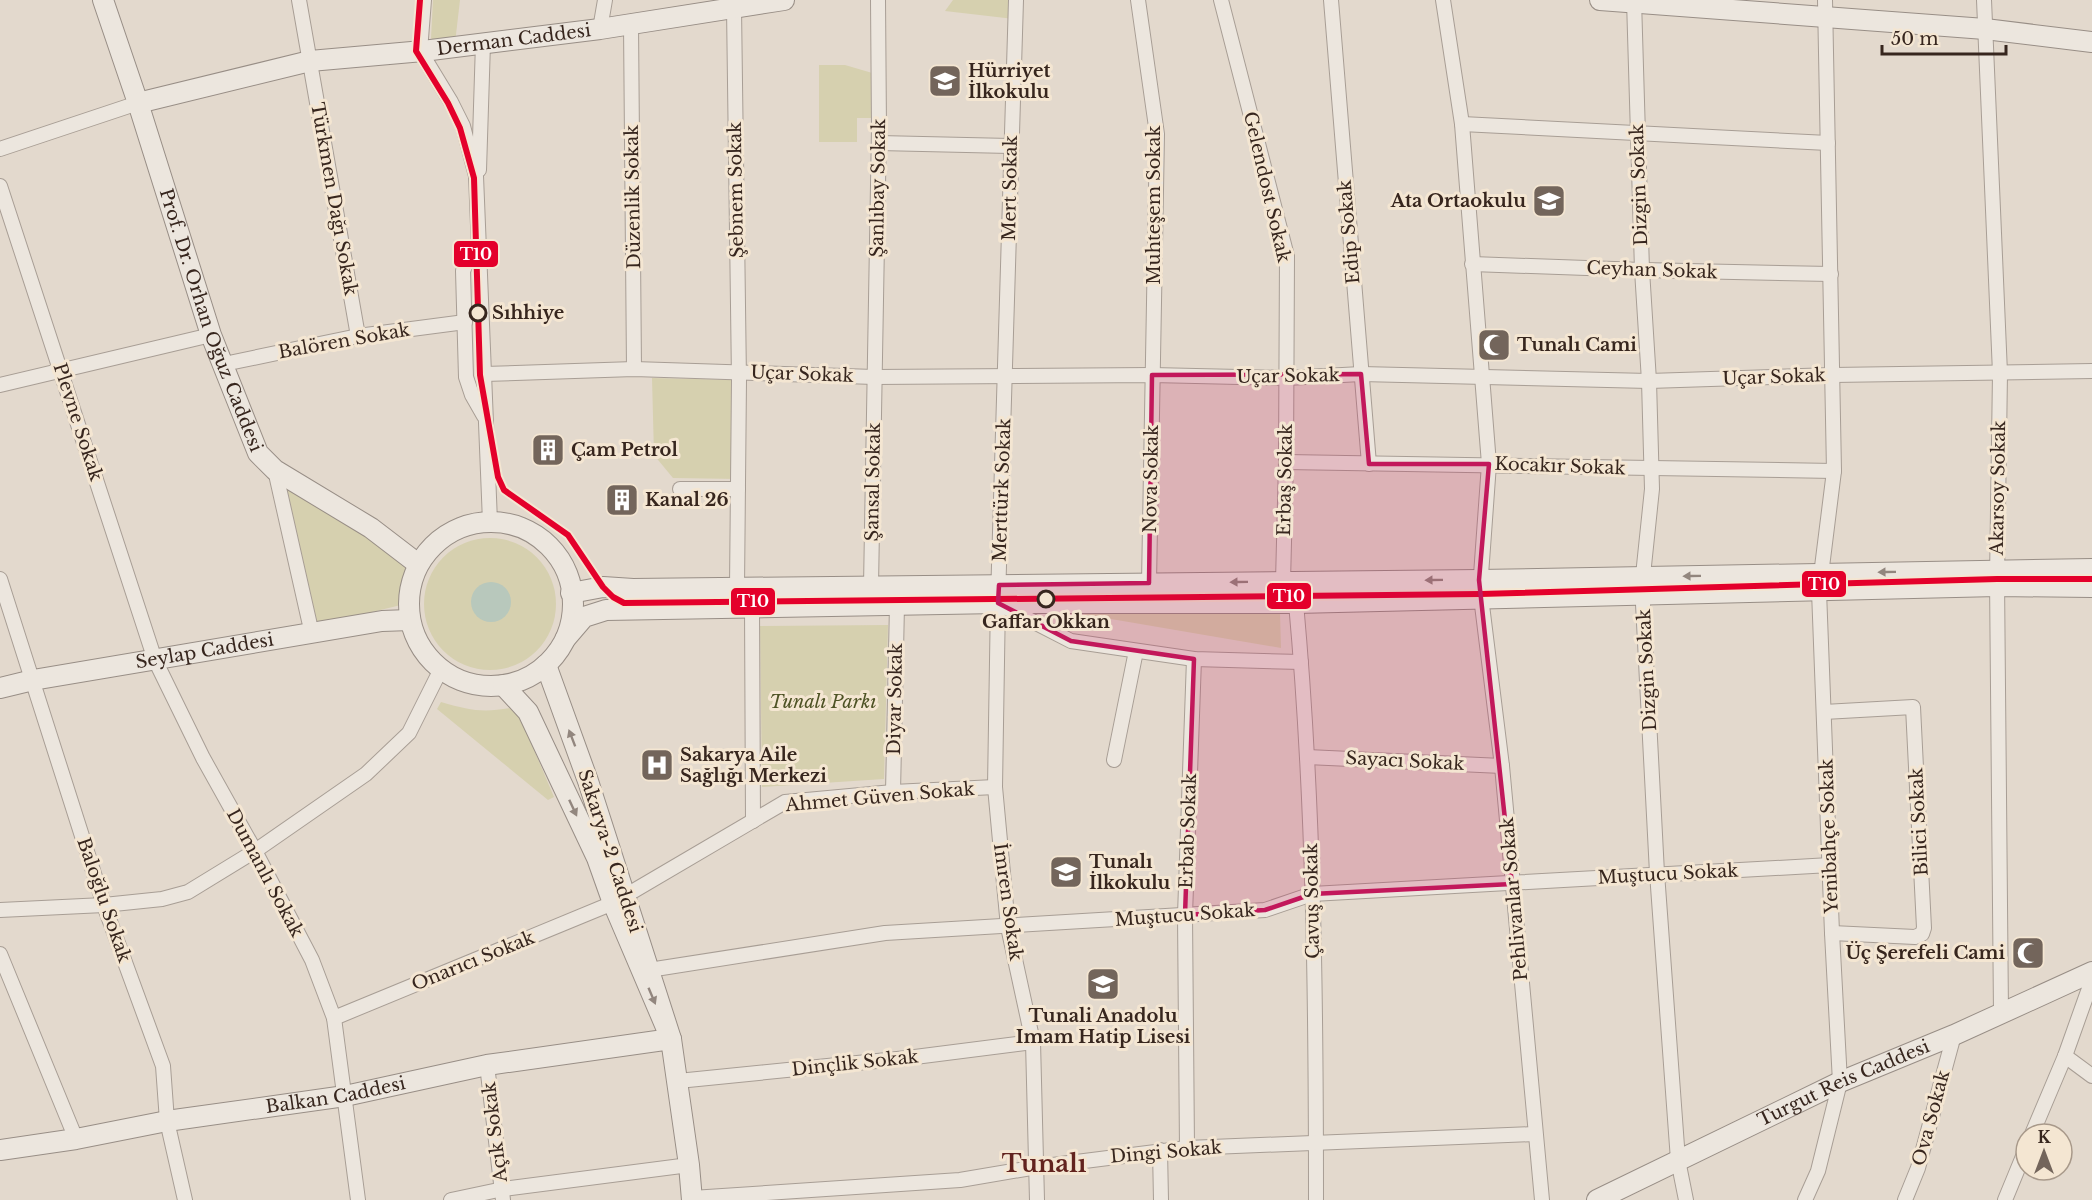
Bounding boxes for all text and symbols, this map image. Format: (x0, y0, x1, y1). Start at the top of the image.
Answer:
scale bar (1882, 18, 2006, 56)
street label: Derman Caddesi (435, 19, 592, 60)
text: 50 m (1891, 28, 1939, 50)
place label: Hürriyet İlkokulu (968, 60, 1050, 103)
school or university icon: Hürriyet İlkokulu (927, 63, 963, 99)
street label: Türkmen Dağı Sokak (306, 101, 362, 297)
street label: Gelendost Sokak (1239, 109, 1295, 265)
street label: Şanlıbay Sokak (866, 118, 890, 258)
street label: Şebnem Sokak (724, 122, 748, 258)
street label: Dizgin Sokak (1626, 124, 1652, 246)
street label: Düzenlik Sokak (621, 125, 645, 269)
street label: Muhteşem Sokak (1143, 125, 1165, 285)
street label: Mert Sokak (998, 135, 1022, 241)
street label: Edip Sokak (1333, 179, 1365, 285)
school or university icon: Ata Ortaokulu (1531, 183, 1567, 219)
street label: Prof. Dr. Orhan Oğuz Caddesi (155, 186, 267, 455)
place label: Ata Ortaokulu (1390, 190, 1526, 212)
line badge: T10 (453, 240, 499, 268)
text: T10 (460, 244, 492, 264)
street label: Ceyhan Sokak (1586, 257, 1718, 283)
place label: Sıhhiye (492, 302, 564, 324)
marker: Sıhhiye (469, 304, 487, 322)
street label: Balören Sokak (277, 319, 411, 363)
mosque icon: Tunalı Cami (1476, 327, 1512, 363)
place label: Tunalı Cami (1517, 334, 1637, 356)
street label: Plevne Sokak (49, 360, 107, 484)
street label: Uçar Sokak (750, 361, 854, 387)
street label: Uçar Sokak (1236, 364, 1340, 388)
street label: Uçar Sokak (1722, 364, 1826, 390)
street label: Merttürk Sokak (988, 418, 1016, 562)
street label: Akarsoy Sokak (1986, 420, 2010, 557)
street label: Şansal Sokak (861, 422, 885, 542)
street label: Erbaş Sokak (1273, 424, 1297, 536)
street label: Nova Sokak (1139, 425, 1163, 533)
building icon: Çam Petrol (530, 432, 566, 468)
place label: Çam Petrol (571, 439, 678, 461)
street label: Kocakır Sokak (1494, 453, 1626, 479)
building icon: Kanal 26 (604, 482, 640, 518)
place label: Kanal 26 (645, 489, 729, 511)
one-way arrow (1877, 567, 1896, 577)
line badge: T10 (1801, 570, 1847, 598)
one-way arrow (1682, 571, 1701, 580)
text: T10 (1808, 574, 1840, 594)
one-way arrow (1424, 575, 1443, 585)
one-way arrow (1229, 577, 1248, 587)
line badge: T10 (1266, 582, 1312, 610)
text: T10 (1273, 586, 1305, 606)
line badge: T10 (730, 587, 776, 616)
marker: Gaffar Okkan (1037, 590, 1055, 608)
text: T10 (737, 591, 769, 611)
street label: Dizgin Sokak (1633, 608, 1661, 732)
place label: Gaffar Okkan (982, 611, 1110, 633)
street label: Seylap Caddesi (134, 628, 275, 673)
street label: Diyar Sokak (883, 643, 907, 755)
park label: Tunalı Parkı (770, 691, 876, 713)
one-way arrow (567, 729, 576, 747)
place label: Sakarya Aile Sağlığı Merkezi (680, 744, 827, 787)
hospital icon: Sakarya Aile Sağlığı Merkezi (639, 747, 675, 783)
street label: Sayacı Sokak (1345, 747, 1465, 775)
street label: Yenibahçe Sokak (1815, 758, 1843, 915)
street label: Sakarya-2 Caddesi (573, 767, 647, 935)
street label: Bilici Sokak (1905, 767, 1933, 877)
street label: Erbab Sokak (1175, 773, 1201, 889)
street label: Ahmet Güven Sokak (784, 778, 975, 816)
one-way arrow (569, 800, 578, 817)
street label: Dumanlı Sokak (222, 805, 308, 941)
street label: Pehlivanlar Sokak (1496, 816, 1532, 982)
street label: Baloğlu Sokak (72, 835, 136, 965)
street label: İmren Sokak (989, 842, 1028, 962)
street label: Çavuş Sokak (1300, 843, 1324, 959)
place label: Tunalı İlkokulu (1089, 851, 1171, 894)
school or university icon: Tunalı İlkokulu (1048, 854, 1084, 890)
street label: Muştucu Sokak (1597, 859, 1739, 889)
street label: Muştucu Sokak (1114, 899, 1256, 931)
street label: Onarıcı Sokak (408, 926, 538, 996)
mosque icon: Üç Şerefeli Cami (2010, 935, 2046, 971)
place label: Üç Şerefeli Cami (1845, 941, 2005, 964)
school or university icon: Tunali Anadolu Imam Hatip Lisesi (1085, 966, 1121, 1002)
one-way arrow (648, 987, 657, 1005)
place label: Tunali Anadolu Imam Hatip Lisesi (1016, 1005, 1191, 1048)
street label: Turgut Reis Caddesi (1754, 1035, 1933, 1131)
street label: Dinçlik Sokak (790, 1045, 920, 1081)
street label: Ova Sokak (1908, 1068, 1954, 1168)
street label: Balkan Caddesi (264, 1072, 407, 1118)
street label: Açık Sokak (478, 1081, 512, 1184)
north arrow (2014, 1122, 2074, 1182)
text: K (2037, 1127, 2051, 1147)
street label: Dingi Sokak (1109, 1136, 1223, 1168)
district label: Tunalı (1002, 1149, 1087, 1178)

